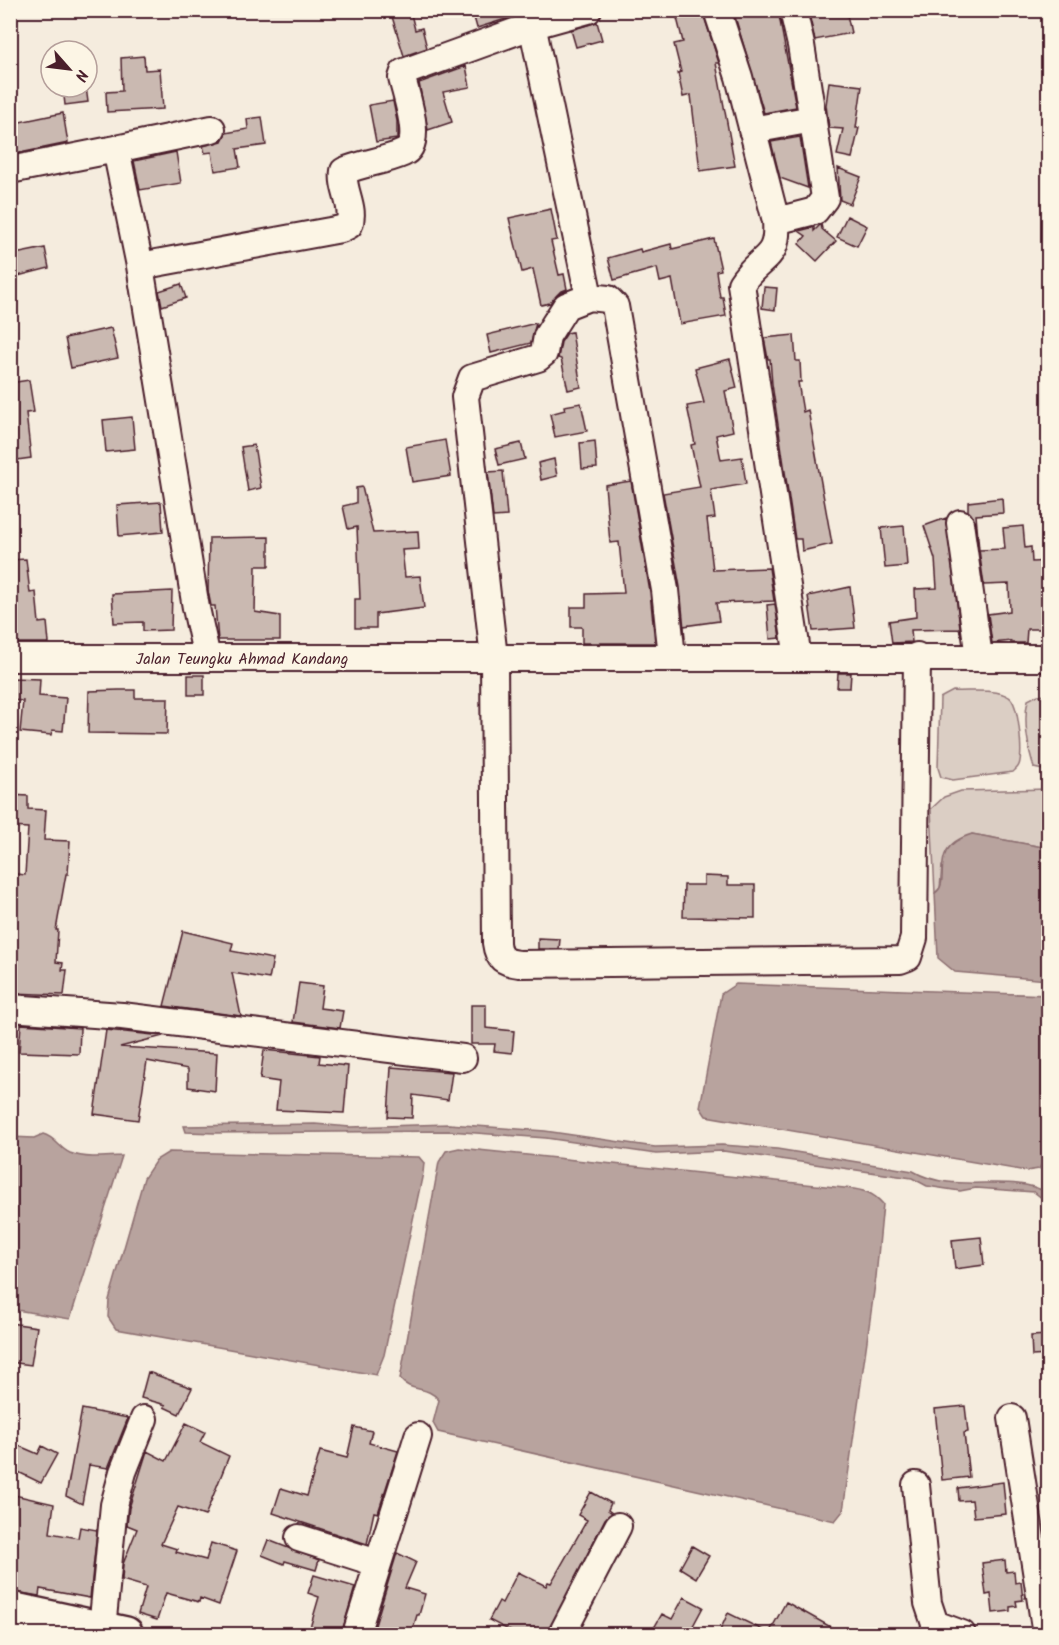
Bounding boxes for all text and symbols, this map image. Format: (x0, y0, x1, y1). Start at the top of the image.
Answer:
north arrow (39, 39, 99, 99)
text: N (68, 65, 94, 86)
street label: Jalan Teungku Ahmad Kandang (136, 647, 348, 672)

